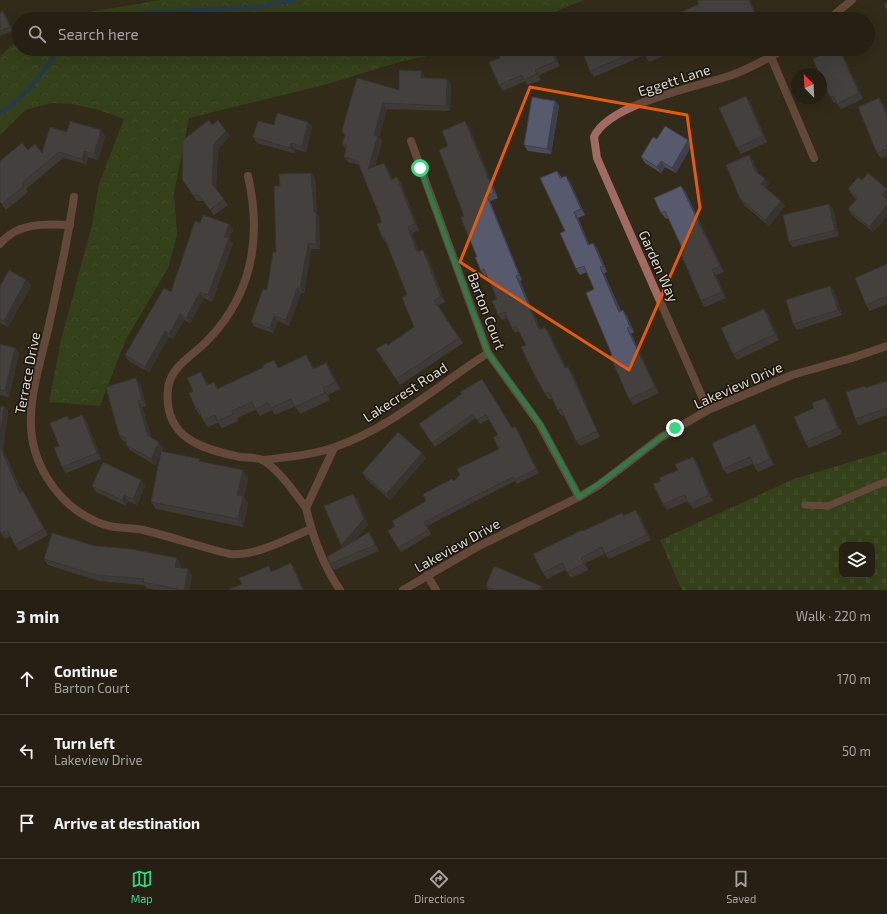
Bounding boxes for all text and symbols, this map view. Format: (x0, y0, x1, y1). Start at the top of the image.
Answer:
search box (12, 12, 875, 56)
icon: search (26, 23, 48, 45)
text: Search here (58, 25, 139, 43)
street label: Eggett Lane (636, 60, 712, 100)
north arrow (791, 68, 827, 104)
route start (411, 159, 429, 177)
street label: Garden Way (636, 227, 683, 305)
street label: Barton Court (464, 270, 510, 352)
street label: Terrace Drive (11, 330, 43, 416)
street label: Lakecrest Road (360, 358, 450, 426)
street label: Lakeview Drive (691, 358, 785, 412)
route end (666, 419, 684, 437)
street label: Lakeview Drive (411, 514, 503, 576)
map controls (839, 542, 875, 578)
button: layers (839, 542, 875, 578)
text: 3 min (16, 606, 59, 626)
text: Walk · 220 m (796, 608, 871, 624)
text: Continue (54, 662, 117, 680)
icon: ahead (16, 668, 38, 690)
text: 170 m (837, 671, 871, 687)
text: Barton Court (54, 680, 130, 696)
text: Turn left (54, 734, 115, 752)
icon: left (16, 740, 38, 762)
text: 50 m (842, 743, 871, 759)
text: Lakeview Drive (54, 752, 143, 768)
icon: arrive (16, 812, 38, 834)
text: Arrive at destination (54, 814, 200, 832)
tab: Map (131, 868, 153, 905)
tab: Directions (414, 868, 465, 905)
tab: Saved (726, 868, 756, 905)

